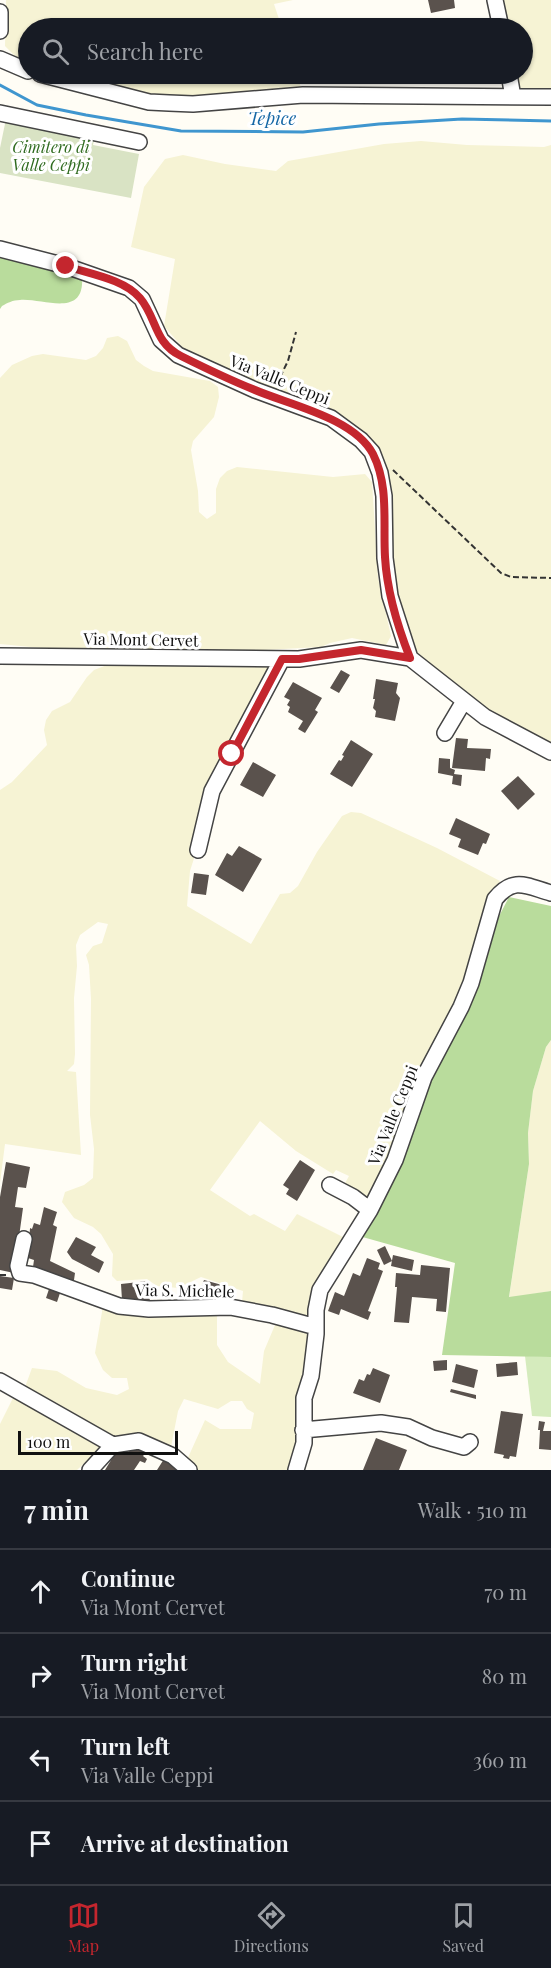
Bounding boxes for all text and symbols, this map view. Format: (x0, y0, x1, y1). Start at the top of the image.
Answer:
search box (18, 18, 533, 84)
icon: search (39, 35, 72, 68)
text: Search here (87, 36, 203, 66)
water label: Tepice (248, 106, 296, 130)
park label: Cimitero di Valle Ceppi (12, 136, 91, 175)
route end (52, 252, 78, 278)
street label: Via Valle Ceppi (226, 349, 333, 409)
street label: Via Mont Cervet (82, 627, 199, 651)
route start (218, 740, 244, 766)
street label: Via Valle Ceppi (362, 1062, 422, 1169)
street label: Via S. Michele (134, 1279, 235, 1301)
scale bar (18, 1428, 178, 1456)
text: 100 m (27, 1431, 70, 1452)
text: 7 min (24, 1492, 89, 1527)
text: Walk · 510 m (418, 1496, 527, 1523)
text: Continue (81, 1563, 175, 1593)
icon: ahead (24, 1575, 57, 1608)
text: 70 m (484, 1578, 527, 1605)
text: Via Mont Cervet (81, 1593, 225, 1620)
text: Turn right (81, 1647, 187, 1677)
icon: right (24, 1659, 57, 1692)
text: 80 m (482, 1662, 527, 1689)
text: Via Mont Cervet (81, 1677, 225, 1704)
text: Turn left (81, 1731, 170, 1761)
icon: left (24, 1743, 57, 1776)
text: 360 m (473, 1746, 527, 1773)
text: Via Valle Ceppi (81, 1761, 214, 1788)
icon: arrive (24, 1827, 57, 1860)
text: Arrive at destination (81, 1828, 289, 1858)
tab: Map (67, 1899, 100, 1956)
tab: Directions (234, 1899, 309, 1956)
tab: Saved (442, 1899, 484, 1956)

